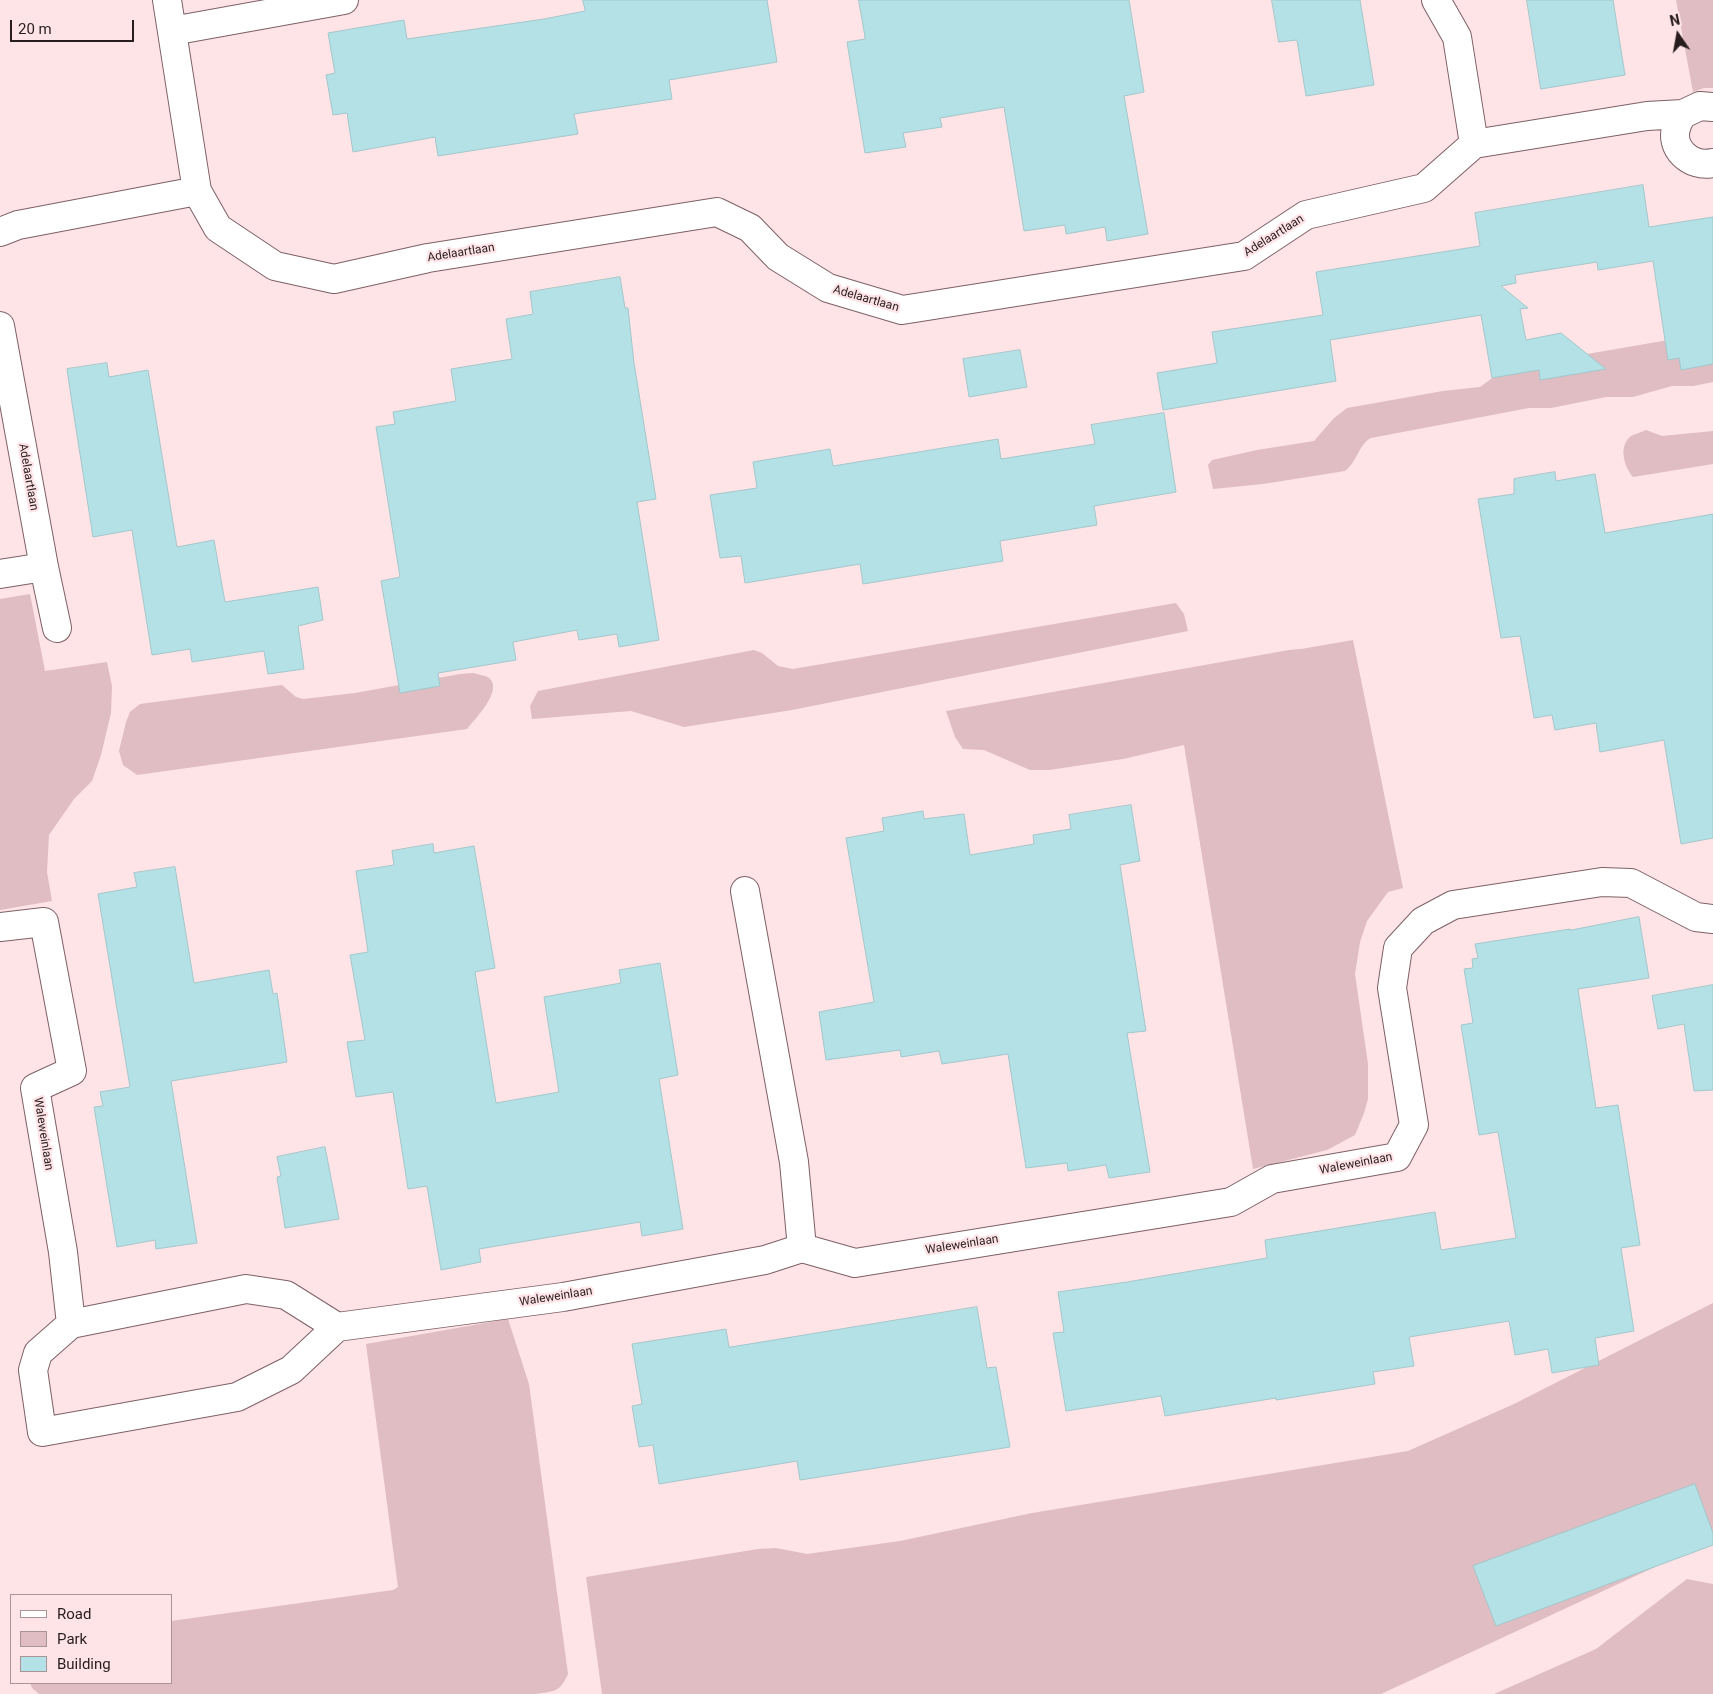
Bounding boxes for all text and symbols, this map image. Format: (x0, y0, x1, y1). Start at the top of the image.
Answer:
scale bar (12, 10, 136, 42)
north arrow (1653, 10, 1703, 60)
text: N (1668, 11, 1681, 29)
text: 20 m (18, 20, 52, 38)
street label: Adelaartlaan (1241, 212, 1307, 260)
street label: Adelaartlaan (426, 241, 496, 265)
street label: Adelaartlaan (831, 283, 901, 315)
street label: Adelaartlaan (15, 442, 41, 512)
street label: Waleweinlaan (30, 1096, 56, 1172)
street label: Waleweinlaan (1318, 1150, 1394, 1178)
street label: Waleweinlaan (924, 1232, 1000, 1258)
street label: Waleweinlaan (518, 1284, 594, 1310)
legend (10, 1594, 172, 1684)
text: Road (57, 1605, 91, 1623)
text: Park (57, 1630, 87, 1648)
text: Building (57, 1655, 111, 1673)

